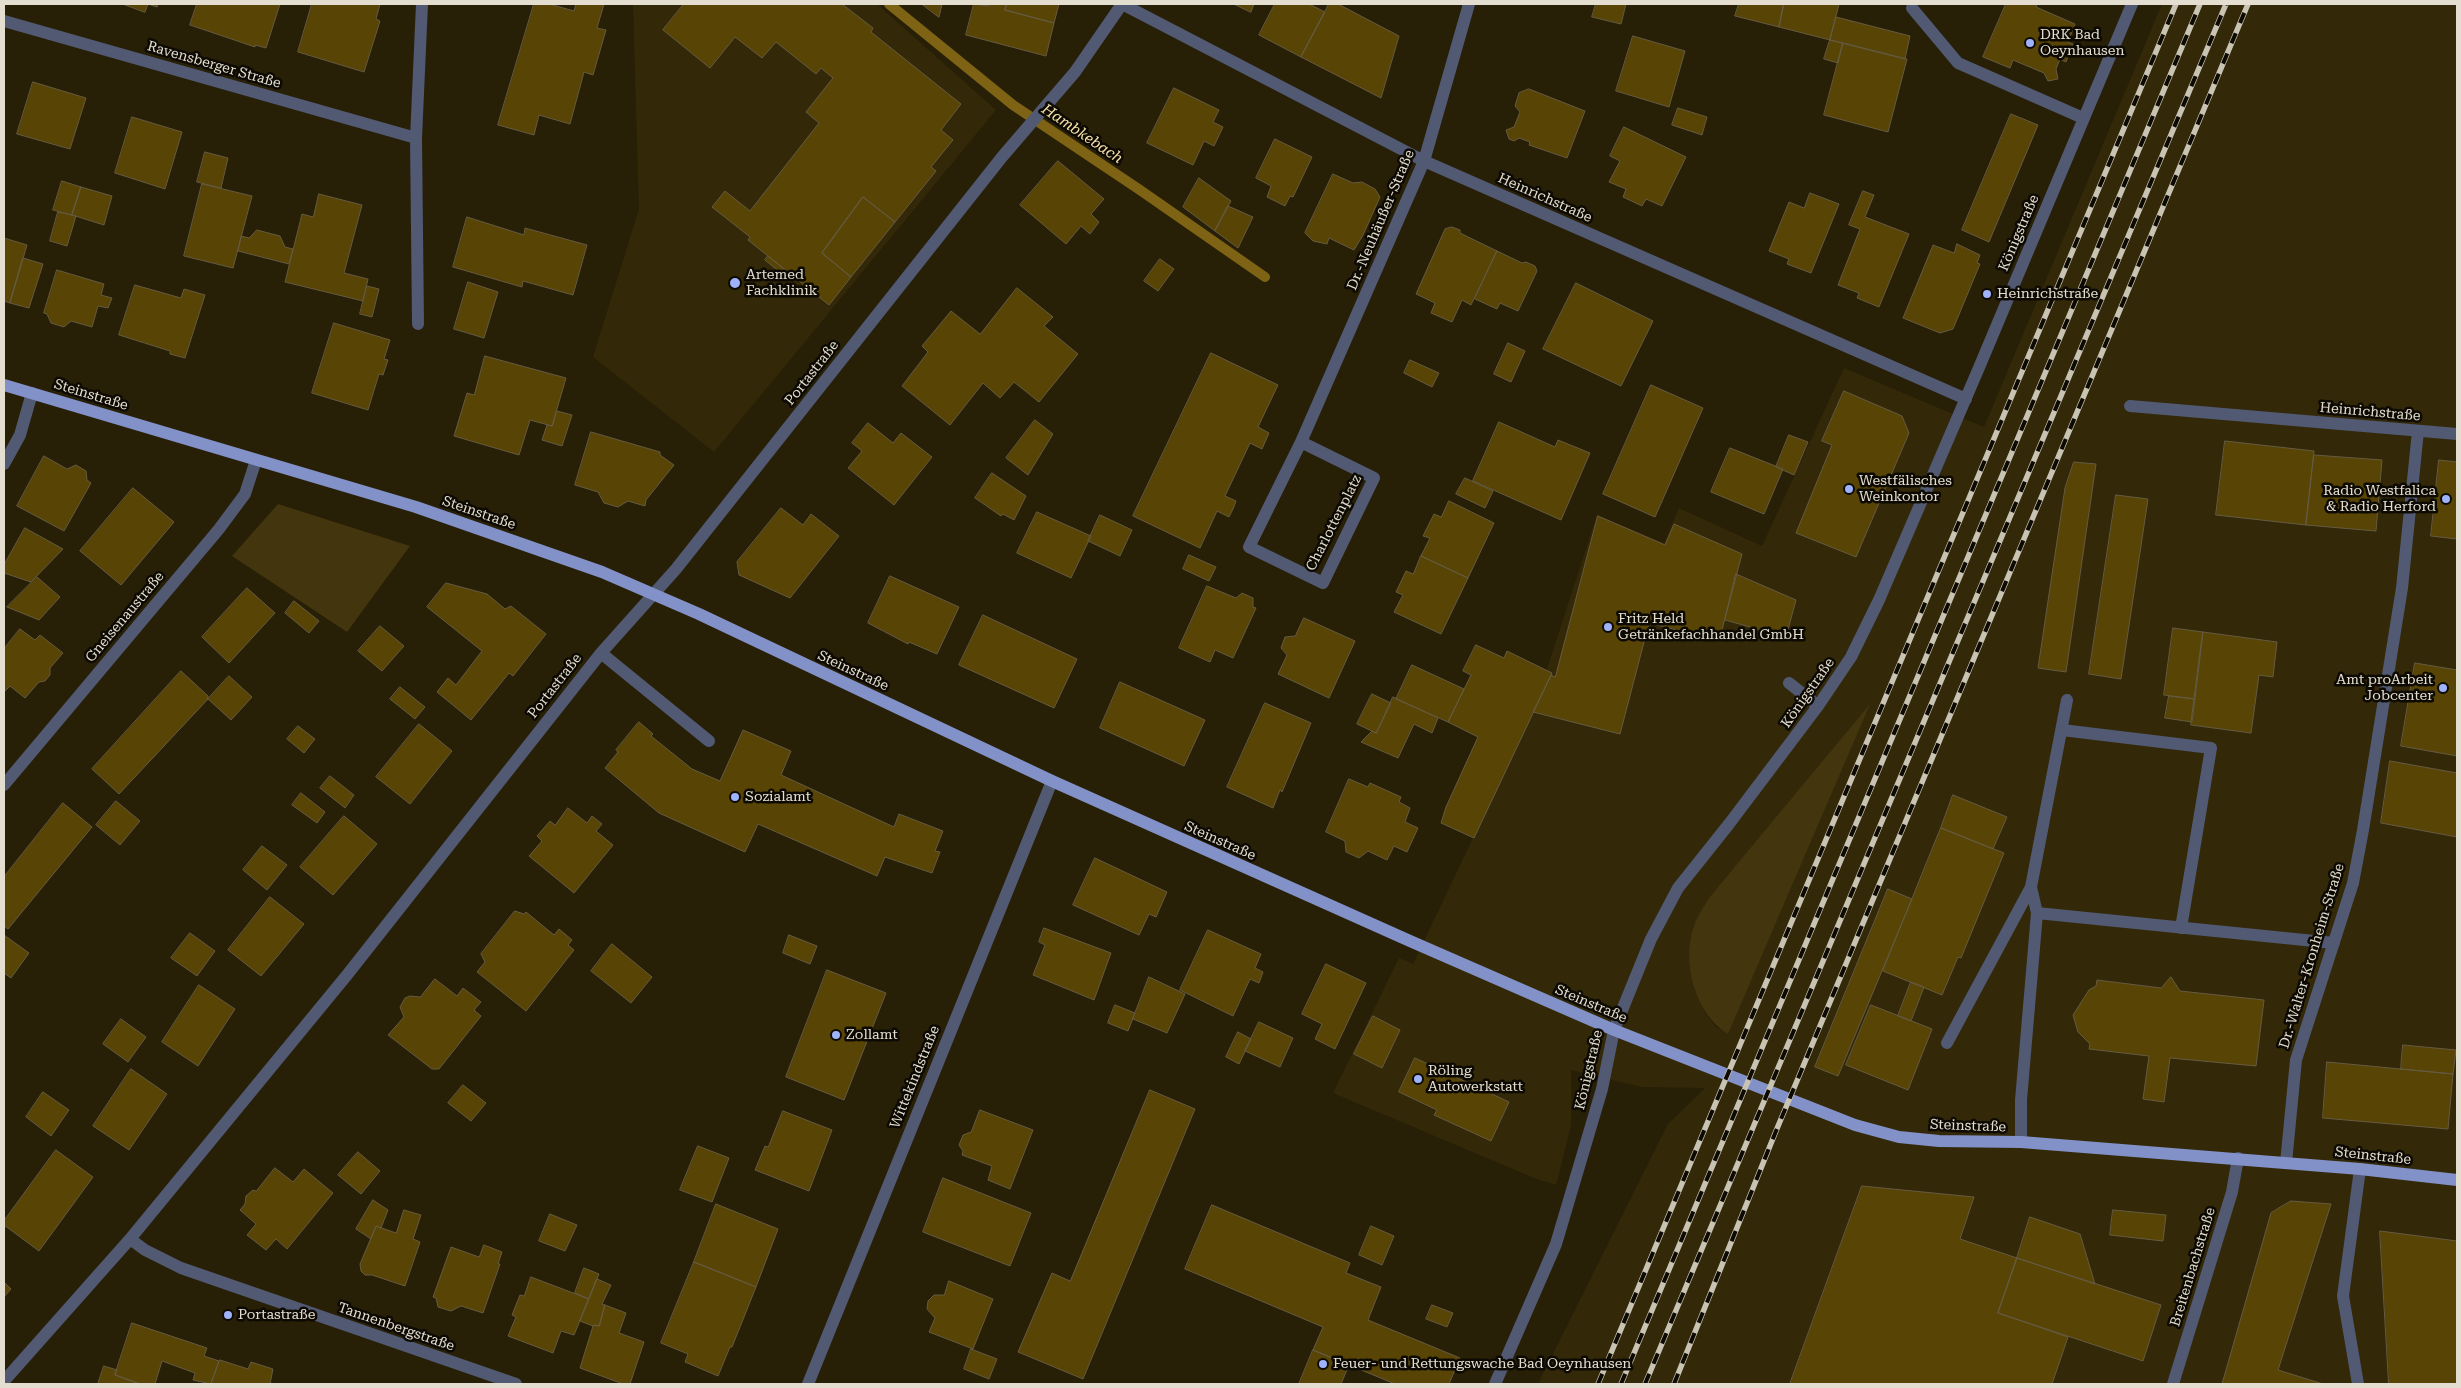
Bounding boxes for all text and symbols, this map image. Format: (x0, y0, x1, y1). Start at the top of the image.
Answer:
place label: DRK Bad Oeynhausen (2040, 27, 2124, 59)
marker: DRK Bad Oeynhausen (2024, 37, 2036, 49)
street label: Ravensberger Straße (145, 38, 283, 92)
water label: Hambkebach (1038, 100, 1126, 168)
street label: Dr.-Neuhäußer-Straße (1344, 147, 1418, 293)
street label: Heinrichstraße (1495, 170, 1595, 226)
street label: Königstraße (1995, 192, 2043, 274)
place label: Artemed Fachklinik (746, 267, 817, 300)
marker: Artemed Fachklinik (728, 276, 742, 290)
place label: Heinrichstraße (1997, 286, 2098, 302)
marker: Heinrichstraße (1981, 288, 1993, 300)
street label: Portastraße (782, 337, 842, 409)
street label: Steinstraße (52, 376, 130, 414)
street label: Heinrichstraße (2319, 399, 2421, 425)
street label: Charlottenplatz (1303, 472, 1365, 574)
place label: Westfälisches Weinkontor (1859, 473, 1952, 506)
marker: Westfälisches Weinkontor (1843, 483, 1855, 495)
place label: Radio Westfalica & Radio Herford (2323, 483, 2436, 516)
street label: Steinstraße (440, 493, 518, 533)
marker: Radio Westfalica & Radio Herford (2440, 493, 2452, 505)
street label: Gneisenaustraße (82, 568, 168, 666)
place label: Fritz Held Getränkefachhandel GmbH (1618, 611, 1804, 644)
marker: Fritz Held Getränkefachhandel GmbH (1602, 621, 1614, 633)
street label: Steinstraße (815, 647, 891, 695)
street label: Portastraße (525, 650, 585, 722)
street label: Königstraße (1778, 655, 1838, 731)
place label: Amt proArbeit Jobcenter (2336, 672, 2433, 704)
marker: Amt proArbeit Jobcenter (2437, 682, 2449, 694)
place label: Sozialamt (745, 789, 811, 805)
marker: Sozialamt (729, 791, 741, 803)
street label: Steinstraße (1182, 818, 1258, 864)
street label: Dr.-Walter-Kronheim-Straße (2276, 861, 2348, 1051)
street label: Steinstraße (1553, 981, 1629, 1027)
street label: Wittekindstraße (887, 1023, 943, 1131)
place label: Zollamt (846, 1027, 898, 1043)
street label: Königstraße (1572, 1028, 1606, 1112)
marker: Zollamt (830, 1029, 842, 1041)
place label: Röling Autowerkstatt (1428, 1063, 1523, 1096)
marker: Röling Autowerkstatt (1412, 1073, 1424, 1085)
street label: Steinstraße (1930, 1116, 2006, 1136)
street label: Steinstraße (2334, 1144, 2412, 1168)
street label: Breitenbachstraße (2167, 1206, 2219, 1328)
street label: Tannenbergstraße (335, 1299, 457, 1355)
place label: Portastraße (238, 1307, 315, 1323)
marker: Portastraße (222, 1309, 234, 1321)
place label: Feuer- und Rettungswache Bad Oeynhausen (1333, 1356, 1631, 1372)
marker: Feuer- und Rettungswache Bad Oeynhausen (1317, 1358, 1329, 1370)

